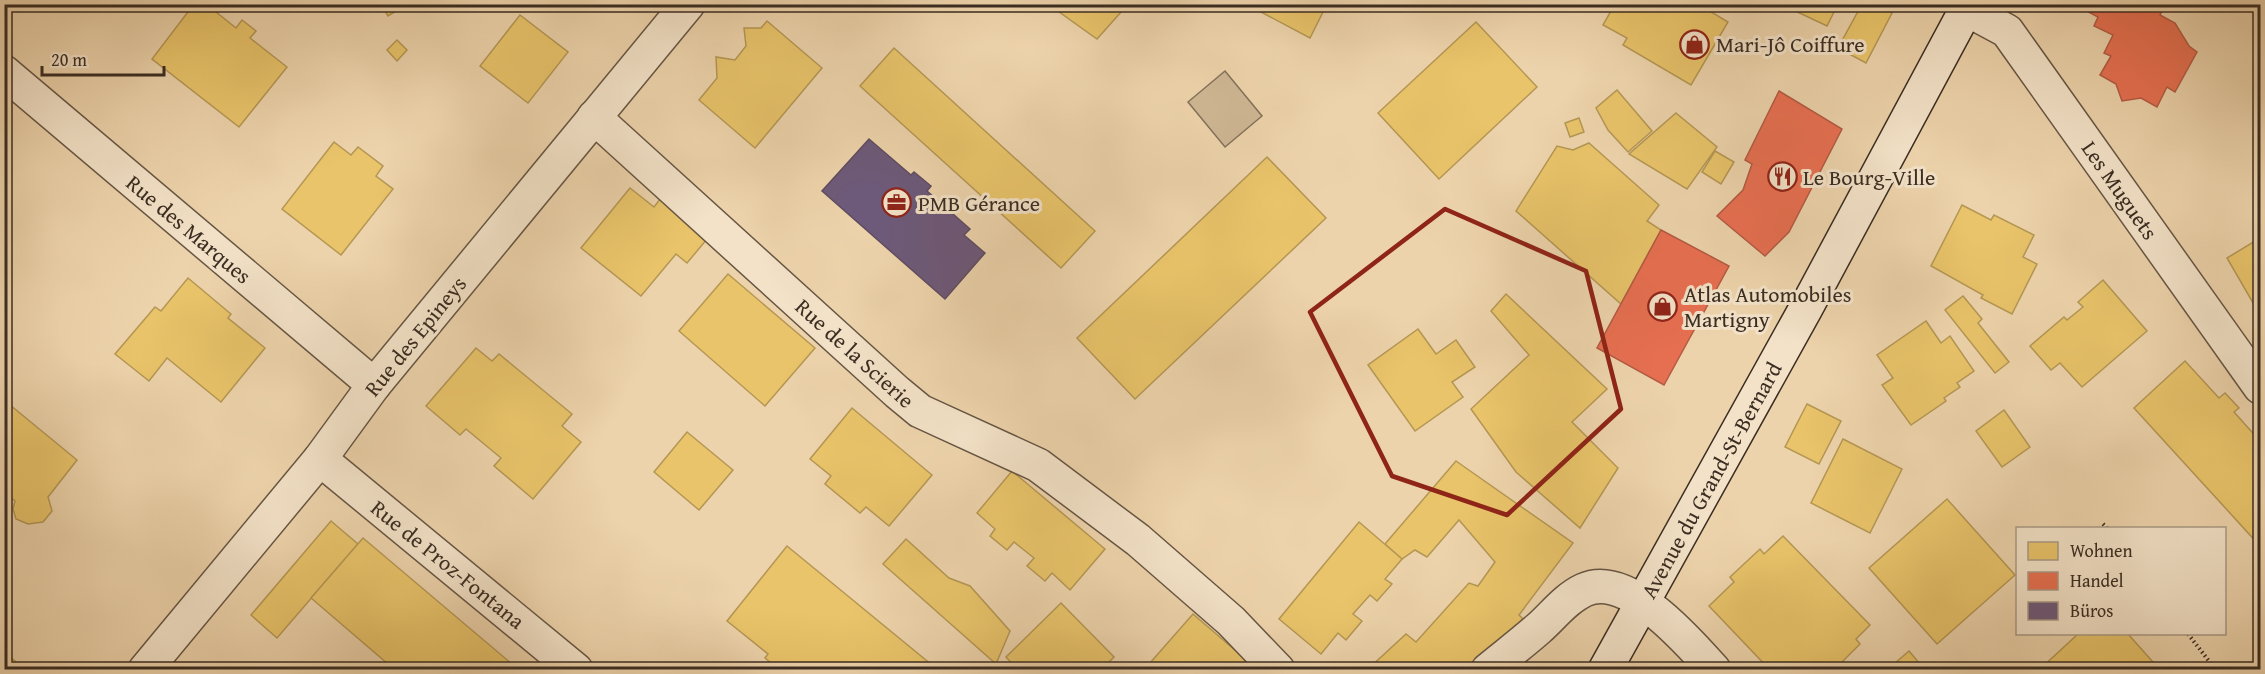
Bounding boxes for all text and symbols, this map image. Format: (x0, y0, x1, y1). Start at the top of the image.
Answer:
shop icon: Mari-Jô Coiffure (1679, 28, 1711, 60)
place label: Mari-Jô Coiffure (1716, 28, 1865, 60)
scale bar (42, 39, 164, 77)
text: 20 m (51, 46, 87, 73)
street label: Les Muguets (2074, 134, 2166, 246)
restaurant icon: Le Bourg-Ville (1766, 161, 1798, 193)
place label: Le Bourg-Ville (1803, 161, 1935, 193)
street label: Rue des Marques (119, 167, 259, 291)
office icon: PMB Gérance (881, 187, 913, 219)
place label: PMB Gérance (918, 187, 1040, 219)
street label: Rue des Epineys (356, 269, 474, 403)
place label: Atlas Automobiles Martigny (1684, 278, 1852, 335)
street label: Rue de la Scierie (788, 291, 922, 415)
shop icon: Atlas Automobiles Martigny (1647, 291, 1679, 323)
street label: Avenue du Grand-St-Bernard (1633, 356, 1790, 604)
street label: Rue de Proz-Fontana (364, 492, 532, 637)
legend (2016, 527, 2226, 635)
text: Wohnen (2070, 537, 2133, 564)
text: Handel (2070, 567, 2124, 594)
text: Büros (2070, 597, 2113, 624)

